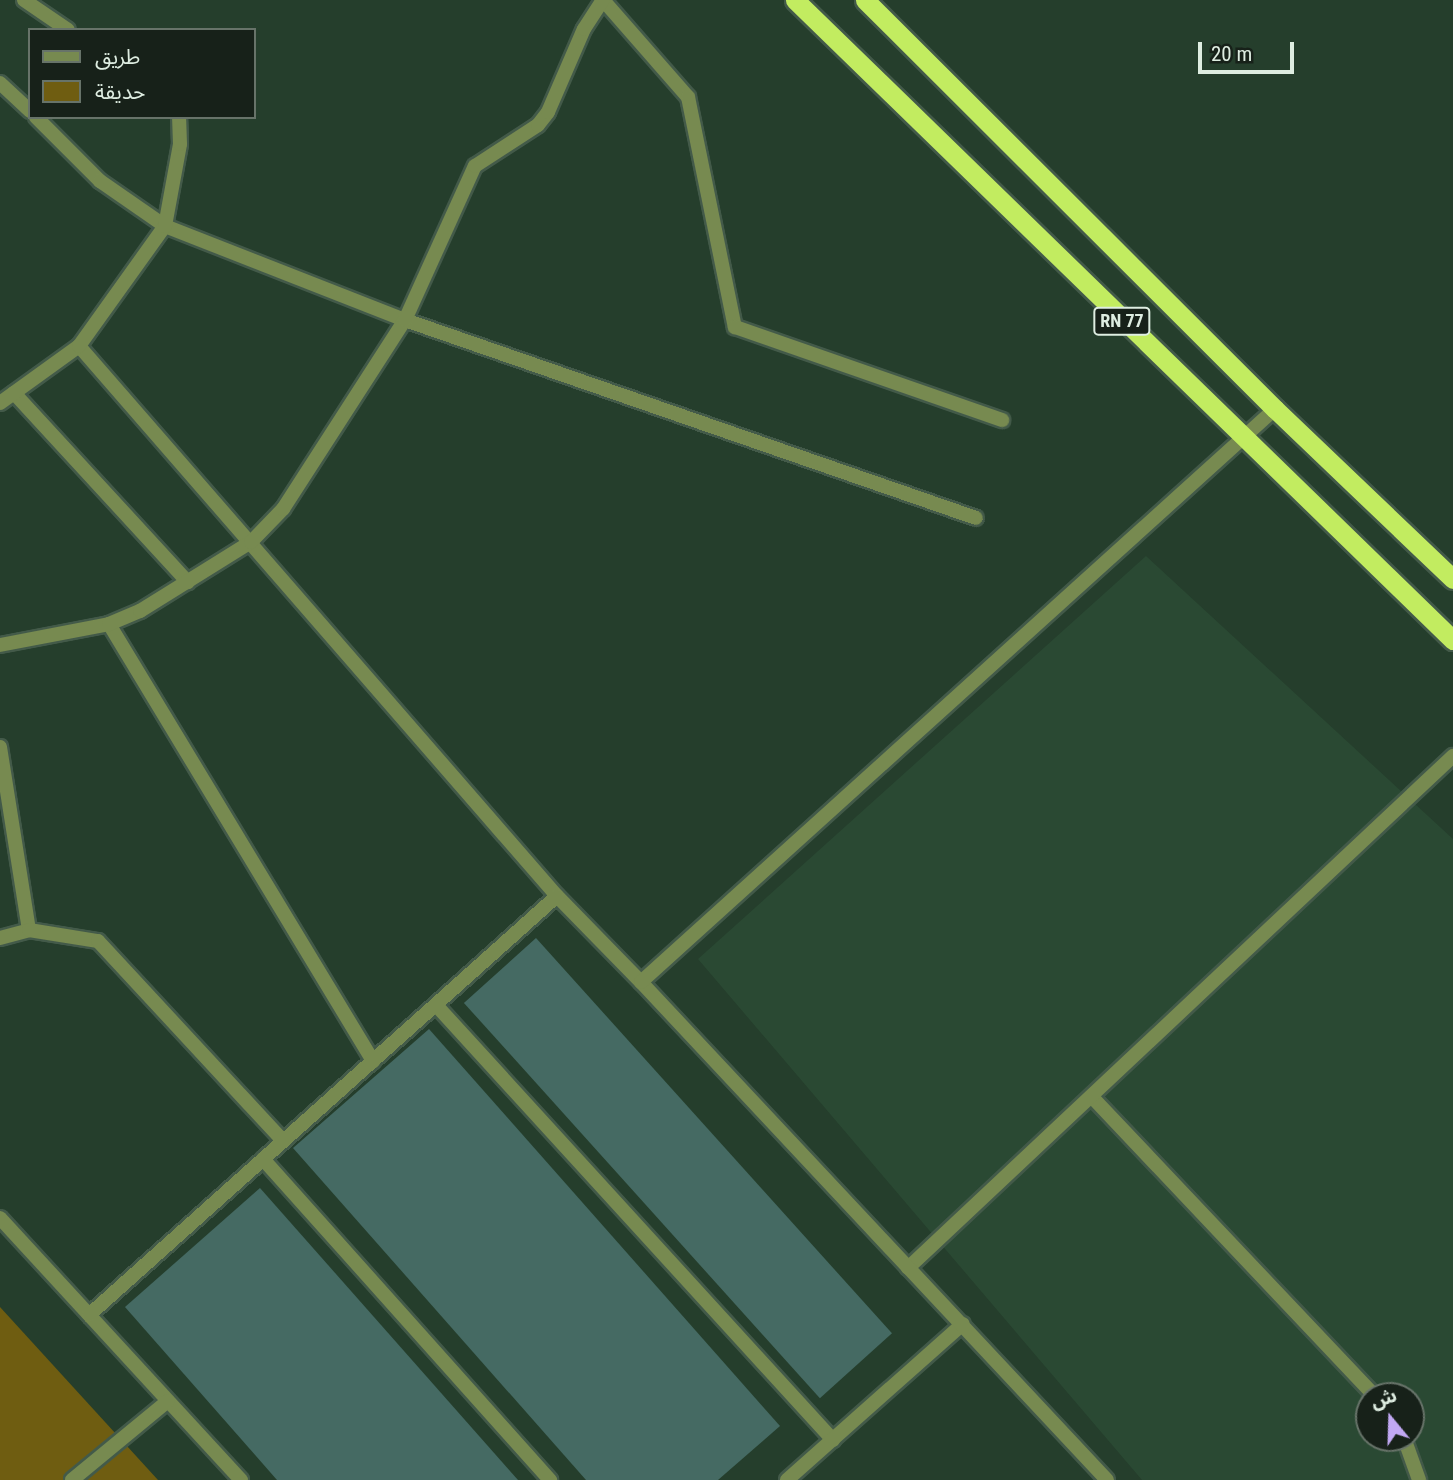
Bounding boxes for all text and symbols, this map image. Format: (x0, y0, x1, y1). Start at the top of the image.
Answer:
legend (28, 28, 256, 119)
scale bar (1201, 28, 1297, 72)
text: 20 m (1211, 42, 1252, 66)
text: طريق (95, 45, 140, 69)
text: حديقة (95, 80, 145, 104)
road number: RN 77 (1092, 306, 1152, 335)
north arrow (1355, 1382, 1425, 1452)
text: ش (1368, 1383, 1400, 1414)

